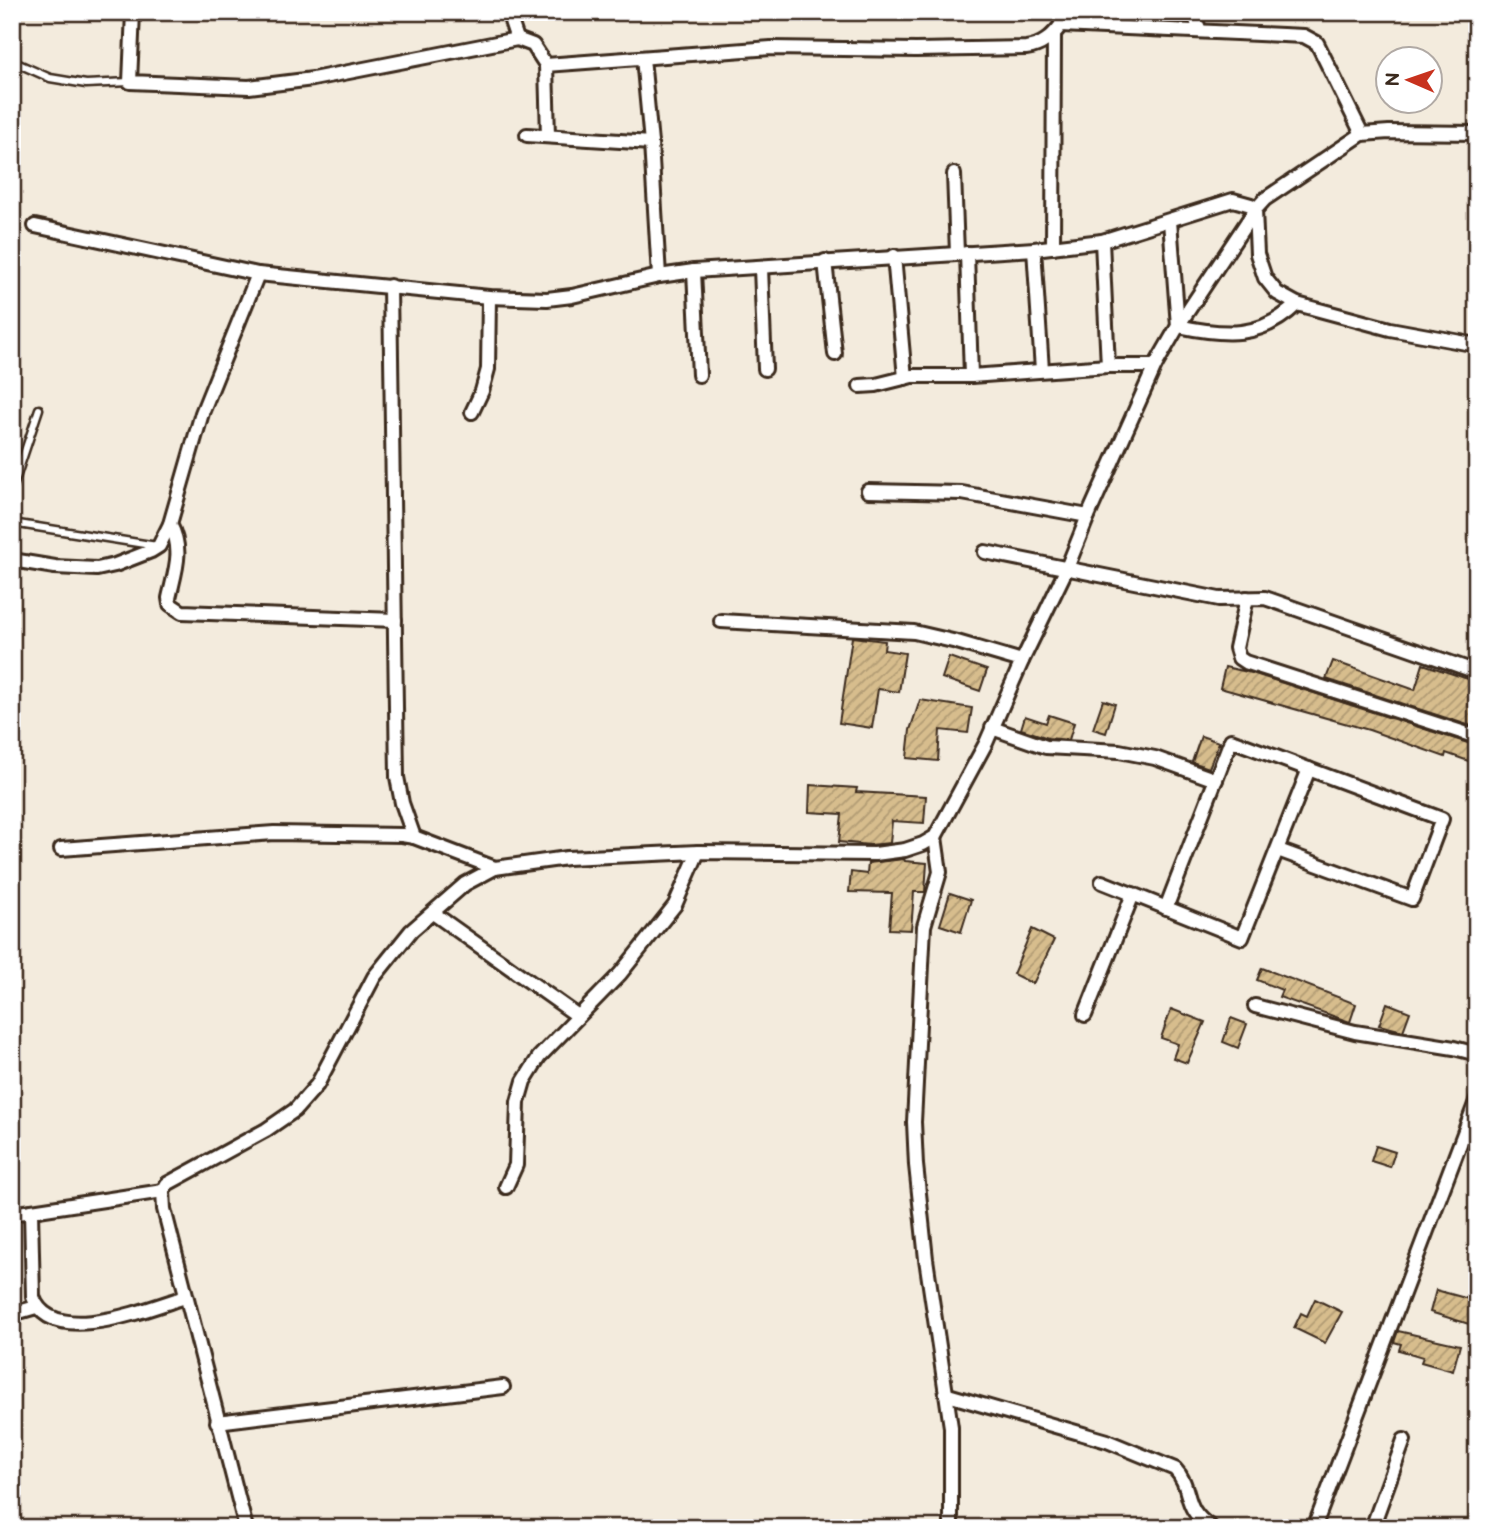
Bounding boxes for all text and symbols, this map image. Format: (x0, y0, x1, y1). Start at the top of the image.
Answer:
north arrow (1374, 46, 1444, 116)
text: N (1382, 72, 1405, 87)

